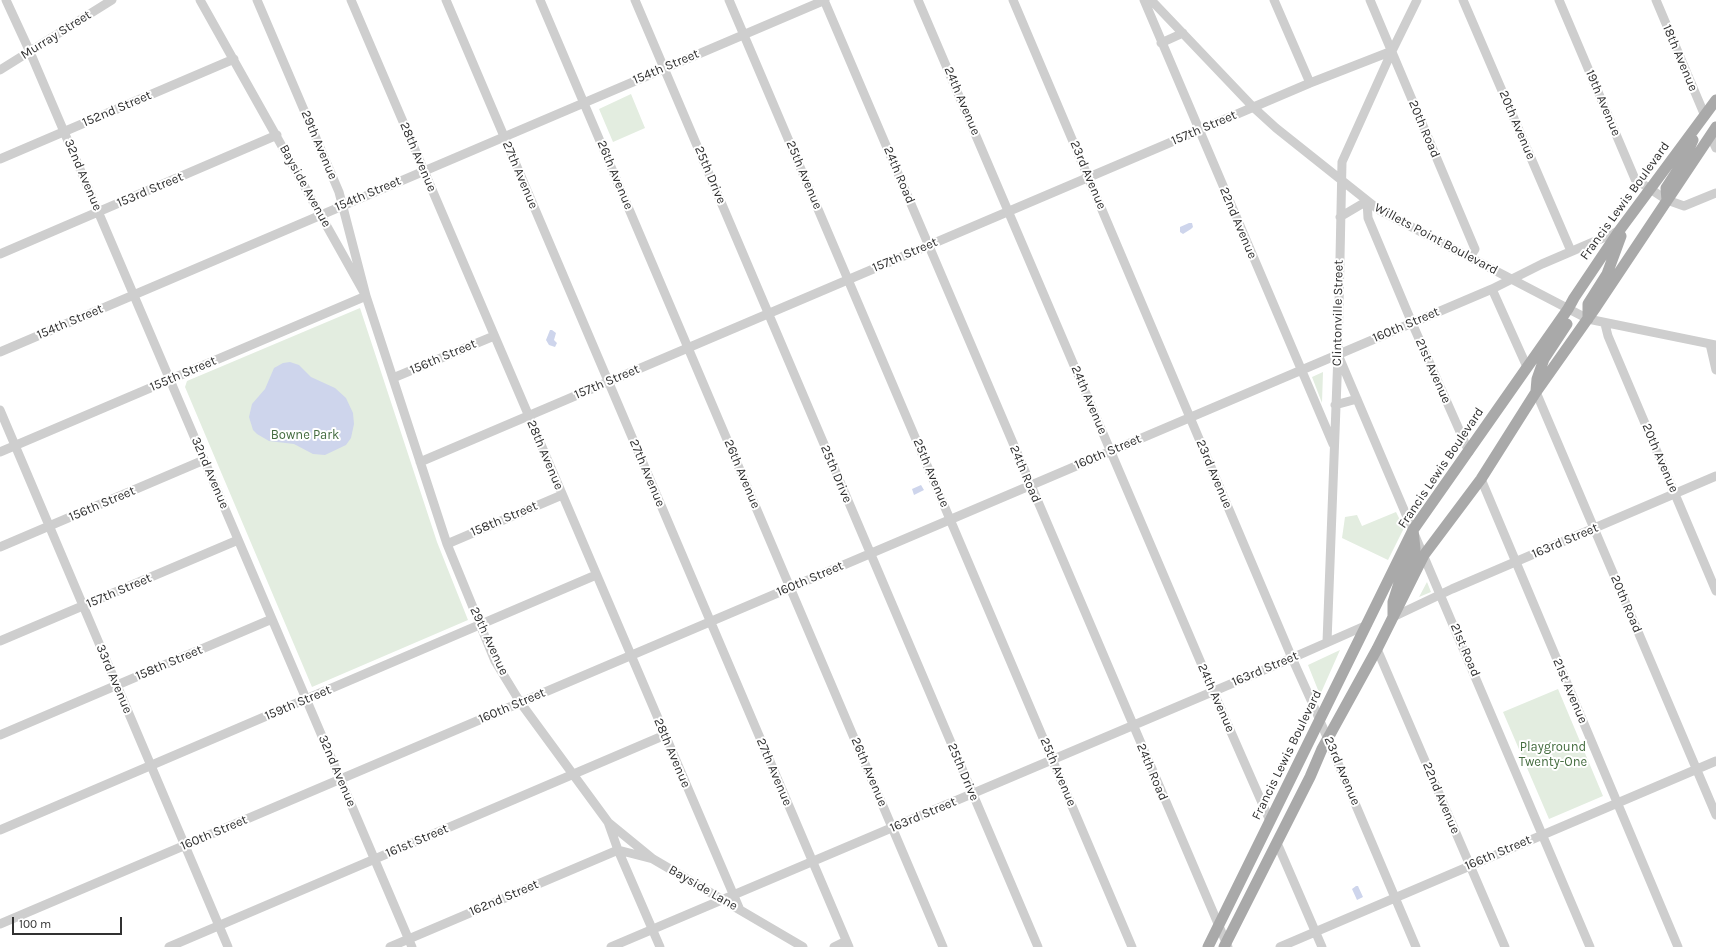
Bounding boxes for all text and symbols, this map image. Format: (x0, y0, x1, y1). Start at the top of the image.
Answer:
street label: Murray Street (18, 7, 94, 63)
street label: 18th Avenue (1659, 22, 1701, 94)
street label: 154th Street (631, 46, 701, 88)
street label: 24th Avenue (940, 64, 984, 138)
street label: 19th Avenue (1582, 68, 1624, 138)
street label: 152nd Street (80, 87, 154, 131)
street label: 20th Avenue (1495, 88, 1539, 162)
street label: 20th Road (1405, 98, 1443, 160)
street label: 157th Street (1169, 107, 1239, 149)
street label: 29th Avenue (297, 108, 341, 182)
street label: 28th Avenue (396, 120, 440, 194)
street label: 32nd Avenue (61, 137, 105, 213)
street label: 26th Avenue (593, 138, 637, 212)
street label: 25th Avenue (782, 138, 826, 212)
street label: 23rd Avenue (1066, 138, 1110, 212)
street label: 27th Avenue (499, 139, 541, 211)
street label: Francis Lewis Boulevard (1577, 139, 1673, 263)
street label: Bayside Avenue (276, 142, 334, 230)
street label: 25th Drive (691, 144, 729, 206)
street label: 24th Road (880, 144, 918, 206)
street label: 153rd Street (115, 169, 185, 211)
street label: 154th Street (333, 173, 403, 215)
street label: 22nd Avenue (1216, 185, 1260, 261)
street label: Willets Point Boulevard (1372, 200, 1500, 278)
street label: 157th Street (870, 234, 940, 276)
street label: Clintonville Street (1329, 260, 1347, 366)
street label: 154th Street (35, 301, 105, 343)
street label: 160th Street (1370, 304, 1442, 346)
street label: 156th Street (407, 336, 479, 378)
street label: 21st Avenue (1412, 336, 1454, 406)
street label: 155th Street (148, 353, 218, 395)
street label: 157th Street (572, 361, 642, 403)
street label: 24th Avenue (1067, 363, 1111, 437)
street label: Francis Lewis Boulevard (1395, 405, 1487, 531)
street label: 28th Avenue (523, 418, 567, 492)
street label: 20th Avenue (1638, 421, 1682, 495)
park label: Bowne Park (271, 427, 339, 443)
street label: 160th Street (1072, 431, 1144, 473)
street label: 32nd Avenue (188, 435, 232, 511)
street label: 25th Avenue (909, 436, 953, 510)
street label: 27th Avenue (626, 437, 668, 509)
street label: 26th Avenue (720, 437, 764, 511)
street label: 23rd Avenue (1192, 437, 1236, 511)
street label: 25th Drive (817, 443, 855, 505)
street label: 24th Road (1006, 443, 1044, 505)
street label: 156th Street (66, 483, 138, 525)
street label: 158th Street (468, 498, 540, 540)
street label: 163rd Street (1529, 520, 1601, 562)
street label: 160th Street (774, 558, 846, 600)
street label: 157th Street (84, 570, 154, 612)
street label: 20th Road (1607, 573, 1645, 635)
street label: 29th Avenue (466, 604, 512, 678)
street label: 21st Road (1447, 621, 1483, 679)
street label: 33rd Avenue (92, 642, 136, 716)
street label: 158th Street (133, 642, 205, 684)
street label: 163rd Street (1229, 648, 1301, 690)
street label: 21st Avenue (1549, 656, 1591, 726)
street label: 24th Avenue (1194, 661, 1238, 735)
street label: 159th Street (262, 682, 334, 724)
street label: 160th Street (476, 685, 548, 727)
street label: Francis Lewis Boulevard (1249, 688, 1325, 822)
street label: 28th Avenue (650, 716, 694, 790)
street label: 32nd Avenue (315, 733, 359, 809)
street label: 23rd Avenue (1320, 734, 1364, 808)
street label: 26th Avenue (847, 735, 891, 809)
street label: 25th Avenue (1036, 735, 1080, 809)
street label: 27th Avenue (753, 736, 795, 808)
park label: Playground Twenty-One (1519, 739, 1587, 770)
street label: 25th Drive (944, 741, 982, 803)
street label: 24th Road (1133, 741, 1171, 803)
street label: 22nd Avenue (1419, 760, 1463, 836)
street label: 163rd Street (887, 794, 959, 836)
street label: 160th Street (178, 812, 250, 854)
street label: 161st Street (383, 821, 451, 861)
street label: 166th Street (1462, 832, 1534, 874)
street label: Bayside Lane (666, 862, 740, 914)
street label: 162nd Street (467, 876, 541, 920)
scale bar (14, 909, 124, 935)
text: 100 m (19, 917, 51, 931)

